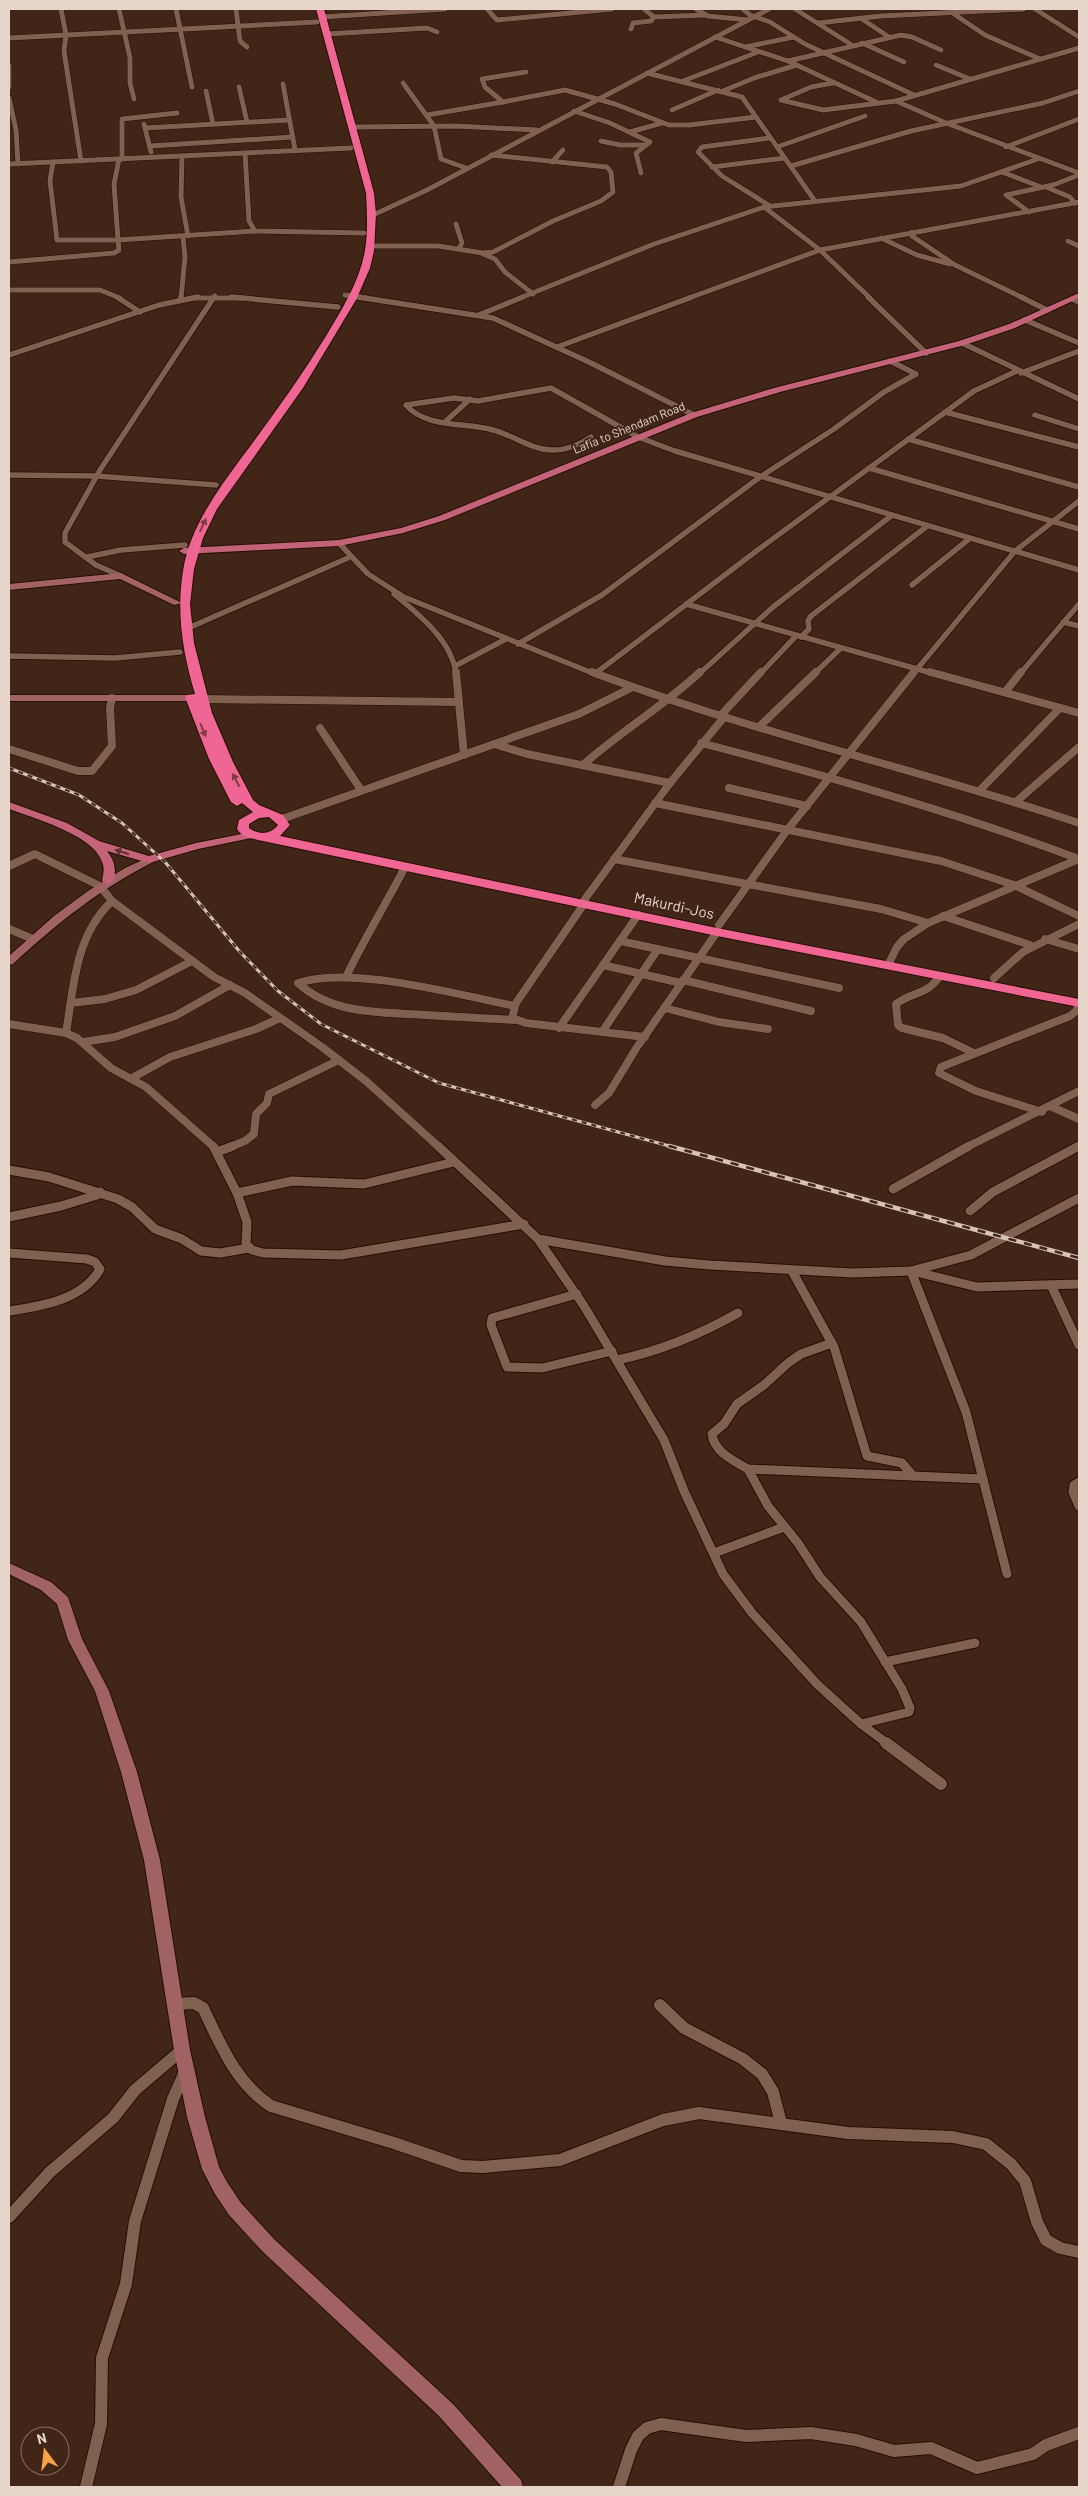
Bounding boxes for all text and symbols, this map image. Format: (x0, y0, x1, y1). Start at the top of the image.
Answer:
street label: Lafia to Shendam Road (571, 398, 687, 456)
one-way arrow (198, 517, 207, 532)
one-way arrow (199, 723, 207, 737)
one-way arrow (232, 773, 240, 787)
one-way arrow (114, 847, 129, 855)
street label: Makurdi-Jos (633, 888, 716, 922)
north arrow (20, 2426, 70, 2476)
text: N (35, 2429, 48, 2447)

